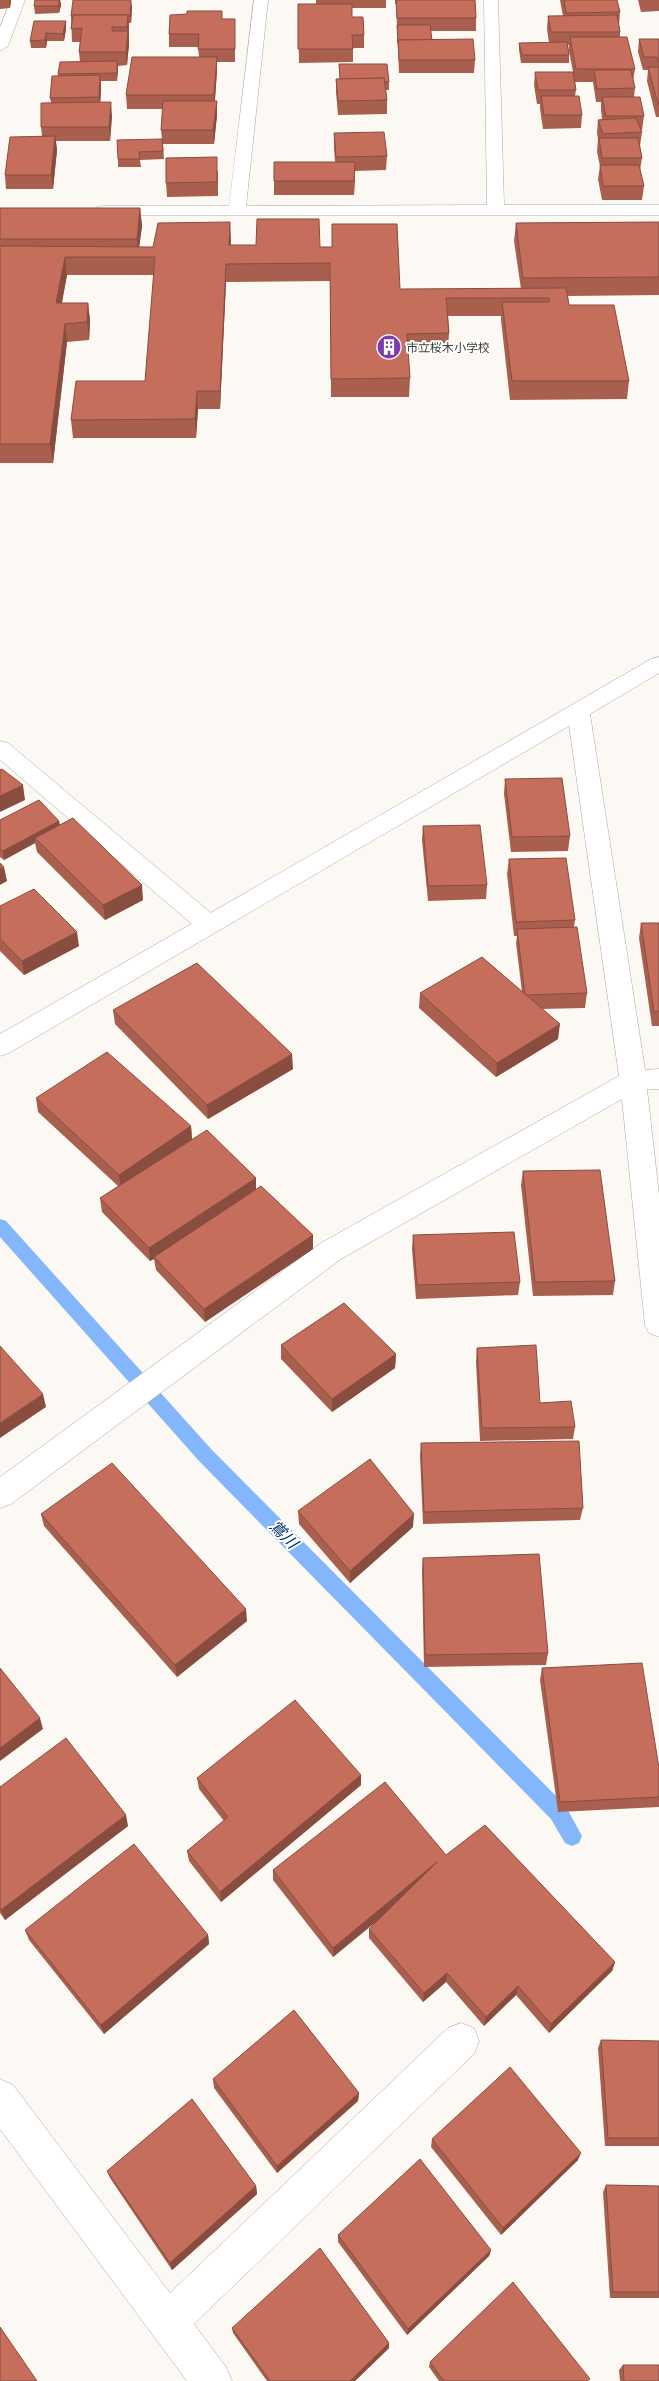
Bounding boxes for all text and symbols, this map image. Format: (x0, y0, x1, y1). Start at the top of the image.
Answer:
building icon: 市立桜木小学校 (376, 334, 402, 360)
place label: 市立桜木小学校 (406, 340, 490, 355)
water label: 鴬川 (266, 1516, 304, 1554)

